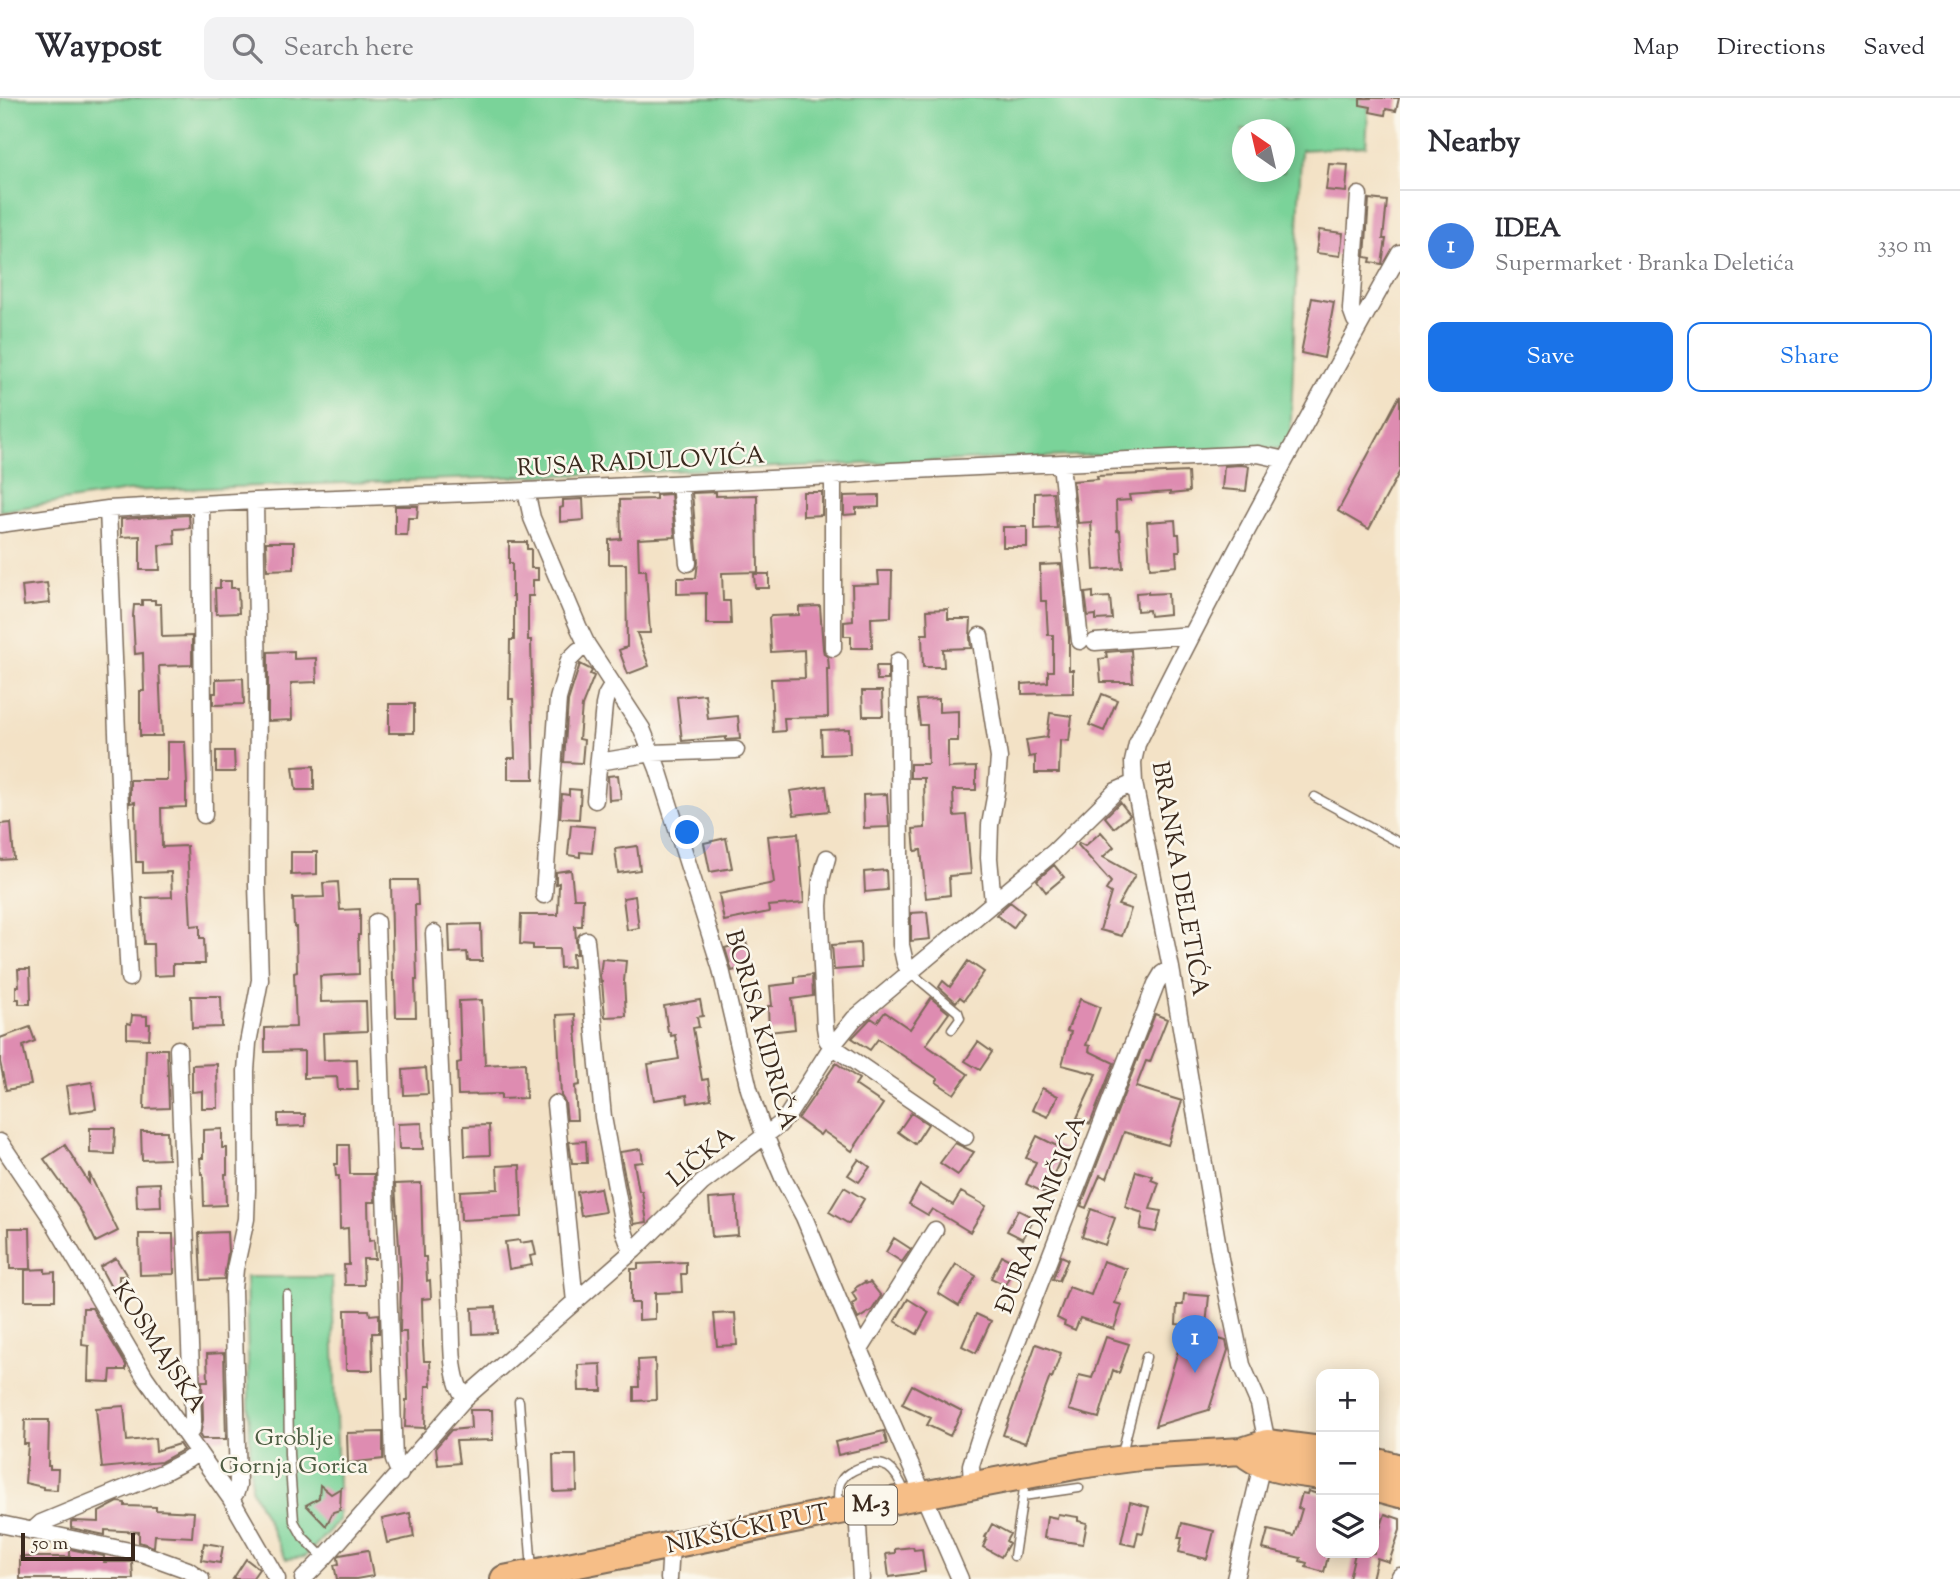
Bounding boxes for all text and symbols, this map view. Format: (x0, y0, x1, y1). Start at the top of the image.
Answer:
search box (204, 17, 694, 80)
text: Waypost (35, 24, 162, 72)
icon: search (228, 29, 266, 67)
text: Search here (284, 30, 414, 67)
text: Map (1633, 31, 1679, 65)
text: Directions (1717, 31, 1825, 65)
text: Saved (1863, 31, 1925, 65)
north arrow (1232, 119, 1295, 182)
text: Nearby (1428, 122, 1520, 165)
text: IDEA (1495, 211, 1561, 248)
text: 1 (1447, 230, 1455, 263)
text: 330 m (1878, 230, 1932, 263)
text: Supermarket · Branka Deletića (1495, 248, 1794, 281)
button: Save (1428, 322, 1673, 392)
button: Share (1687, 322, 1932, 392)
street label: RUSA RADULOVIĆA (516, 439, 766, 486)
street label: BRANKA DELETIĆA (1142, 759, 1216, 1000)
your location (670, 815, 704, 849)
street label: BORISA KIDRIČA (715, 926, 805, 1134)
street label: ĐURA DANIČIĆA (989, 1111, 1096, 1319)
street label: LIČKA (661, 1119, 743, 1196)
street label: KOSMAJSKA (103, 1276, 213, 1421)
pin: 1 (1172, 1315, 1218, 1373)
map controls (1316, 1369, 1379, 1558)
button: + (1316, 1369, 1379, 1432)
park label: Groblje Gornja Gorica (220, 1422, 368, 1484)
button: − (1316, 1432, 1379, 1495)
road number: M-3 (845, 1486, 897, 1524)
button: layers (1316, 1495, 1379, 1558)
street label: NIKŠIĆKI PUT (663, 1496, 833, 1564)
scale bar (21, 1530, 135, 1562)
text: 50 m (32, 1531, 68, 1558)

